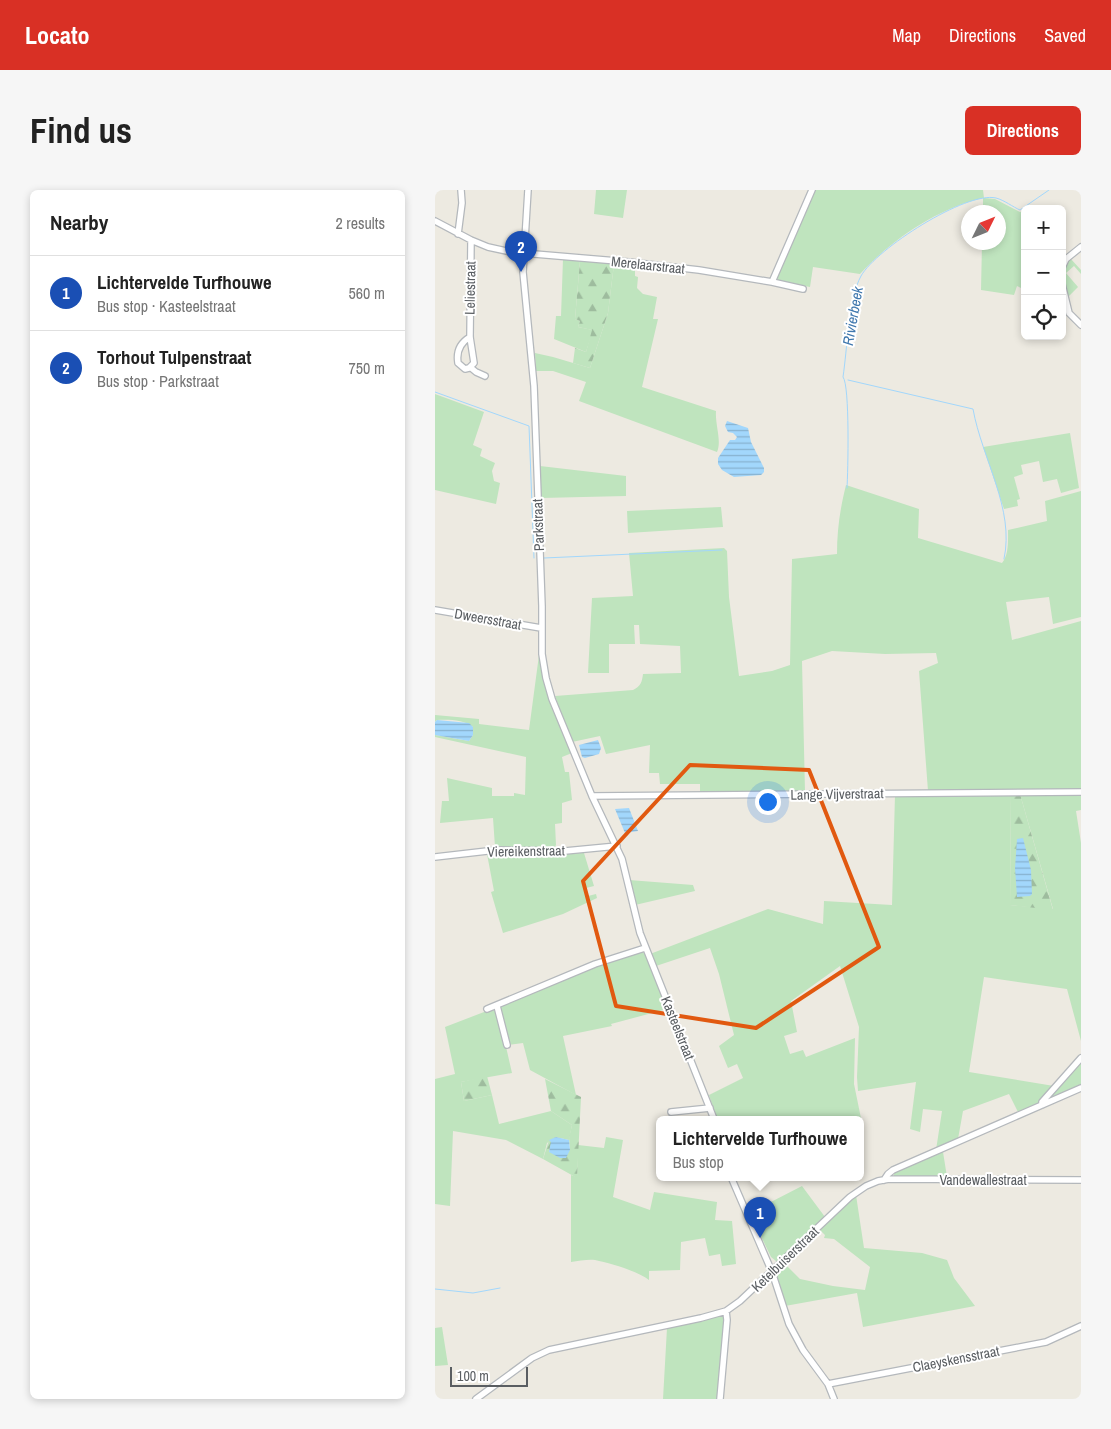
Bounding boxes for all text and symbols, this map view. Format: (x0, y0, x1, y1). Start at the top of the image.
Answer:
text: Locato (25, 19, 90, 51)
text: Map (892, 23, 921, 48)
text: Directions (949, 23, 1016, 48)
text: Saved (1044, 23, 1086, 48)
button: Directions (965, 106, 1081, 155)
text: Find us (30, 107, 132, 154)
north arrow (961, 205, 1006, 250)
map controls (1021, 205, 1066, 340)
button: + (1021, 205, 1066, 250)
text: Nearby (50, 208, 108, 237)
text: 2 results (335, 212, 385, 234)
pin: 2 (505, 231, 537, 272)
button: − (1021, 250, 1066, 295)
street label: Merelaarstraat (610, 252, 686, 278)
street label: Leliestraat (461, 261, 479, 315)
text: Lichtervelde Turfhouwe (97, 269, 272, 295)
text: 1 (62, 282, 70, 304)
text: 560 m (349, 282, 385, 304)
water label: Rivierbeek (837, 284, 868, 347)
text: Bus stop · Kasteelstraat (97, 295, 236, 317)
button: locate (1021, 295, 1066, 340)
text: Torhout Tulpenstraat (97, 344, 251, 370)
text: 2 (62, 357, 70, 379)
text: 750 m (349, 357, 385, 379)
text: Bus stop · Parkstraat (97, 370, 219, 392)
street label: Parkstraat (528, 499, 548, 551)
street label: Dweersstraat (453, 604, 523, 634)
street label: Lange Vijverstraat (790, 784, 884, 804)
your location (755, 789, 781, 815)
street label: Viereikenstraat (487, 841, 565, 861)
street label: Kasteelstraat (657, 994, 699, 1062)
popup (656, 1116, 864, 1181)
text: Lichtervelde Turfhouwe (673, 1125, 847, 1151)
text: Bus stop (673, 1151, 724, 1173)
street label: Vandewallestraat (939, 1171, 1027, 1189)
pin: 1 (744, 1197, 776, 1238)
street label: Ketelbuiserstraat (748, 1222, 822, 1296)
street label: Claeyskensstraat (911, 1342, 1001, 1376)
scale bar (450, 1364, 527, 1387)
text: 100 m (457, 1367, 489, 1385)

